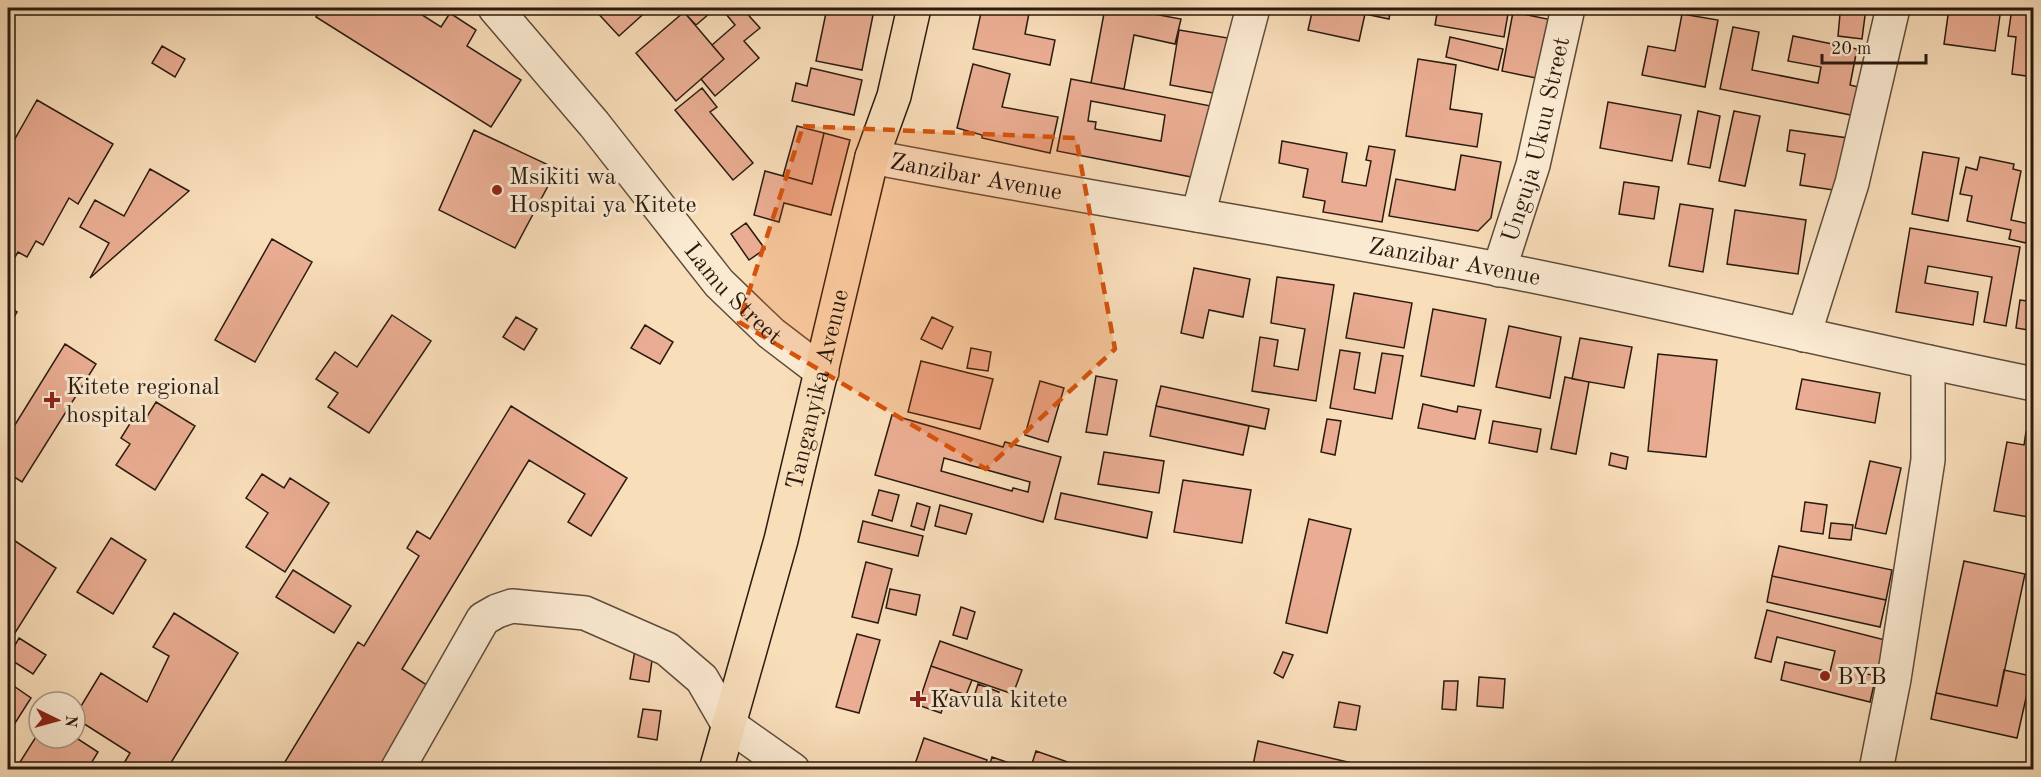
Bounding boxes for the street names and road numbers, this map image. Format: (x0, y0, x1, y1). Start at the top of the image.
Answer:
street label: Unguja Ukuu Street (1499, 35, 1575, 245)
street label: Zanzibar Avenue (888, 151, 1064, 205)
street label: Zanzibar Avenue (1367, 235, 1542, 291)
street label: Lamu Street (678, 239, 785, 350)
street label: Tanganyika Avenue (783, 287, 854, 492)

